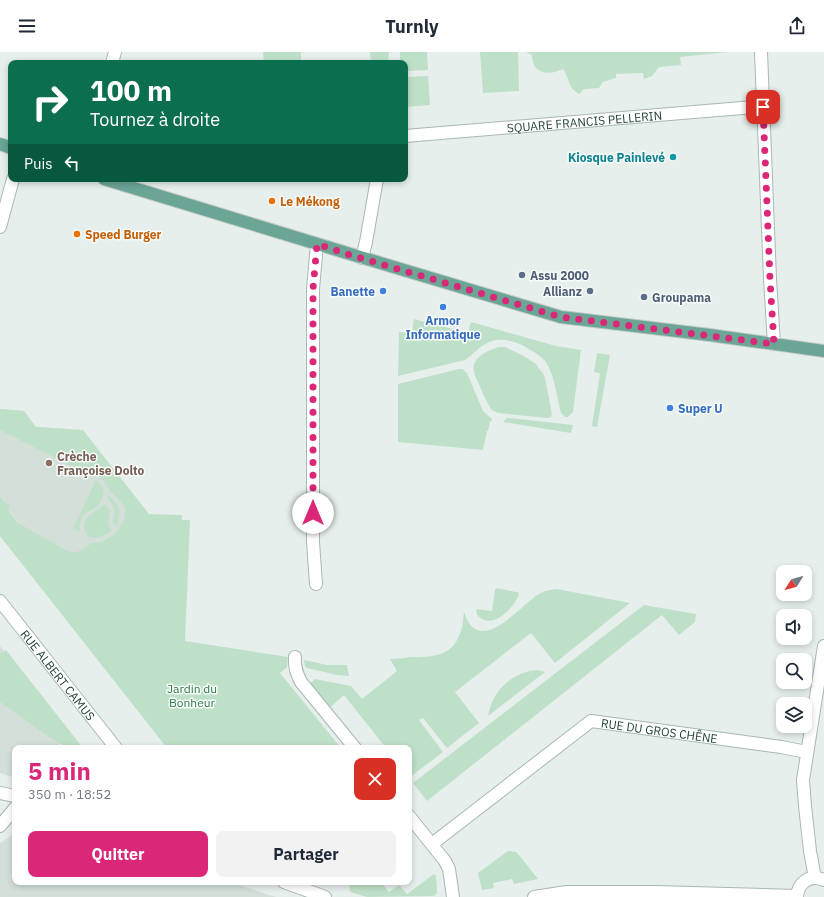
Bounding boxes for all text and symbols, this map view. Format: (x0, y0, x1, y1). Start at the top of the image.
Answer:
icon: menu (16, 15, 38, 37)
text: Turnly (385, 15, 439, 38)
icon: share (786, 15, 808, 37)
text: 100 m (90, 72, 172, 109)
icon: right (24, 76, 76, 128)
pin (746, 90, 780, 124)
icon: arrive (752, 96, 774, 118)
street label: SQUARE FRANCIS PELLERIN (506, 107, 663, 135)
text: Tournez à droite (90, 108, 220, 131)
place label: Kiosque Painlevé (568, 150, 665, 165)
icon: left (61, 152, 83, 174)
marker: Kiosque Painlevé (668, 152, 678, 162)
text: Puis (24, 154, 53, 173)
place label: Le Mékong (280, 194, 340, 209)
marker: Le Mékong (267, 196, 277, 206)
place label: Speed Burger (85, 227, 162, 242)
marker: Speed Burger (72, 229, 82, 239)
place label: Assu 2000 (530, 268, 589, 283)
marker: Assu 2000 (517, 270, 527, 280)
place label: Banette (330, 284, 375, 299)
place label: Allianz (543, 284, 582, 299)
marker: Banette (378, 286, 388, 296)
marker: Allianz (585, 286, 595, 296)
place label: Groupama (652, 290, 711, 305)
marker: Groupama (639, 292, 649, 302)
marker: Armor Informatique (438, 302, 448, 312)
place label: Armor Informatique (406, 313, 481, 342)
place label: Super U (678, 401, 723, 416)
marker: Super U (665, 403, 675, 413)
place label: Crèche Françoise Dolto (57, 449, 145, 478)
marker: Crèche Françoise Dolto (44, 458, 54, 468)
position arrow (292, 492, 334, 534)
north arrow (776, 565, 812, 601)
map controls (776, 565, 812, 733)
button: sound (776, 609, 812, 645)
street label: RUE ALBERT CAMUS (18, 626, 99, 723)
button: search (776, 653, 812, 689)
park label: Jardin du Bonheur (167, 681, 217, 710)
button: layers (776, 697, 812, 733)
street label: RUE DU GROS CHÊNE (600, 715, 718, 746)
text: 5 min (28, 755, 91, 787)
button: close (354, 758, 396, 800)
text: 350 m · 18:52 (28, 786, 111, 803)
button: Quitter (28, 831, 208, 877)
button: Partager (216, 831, 396, 877)

